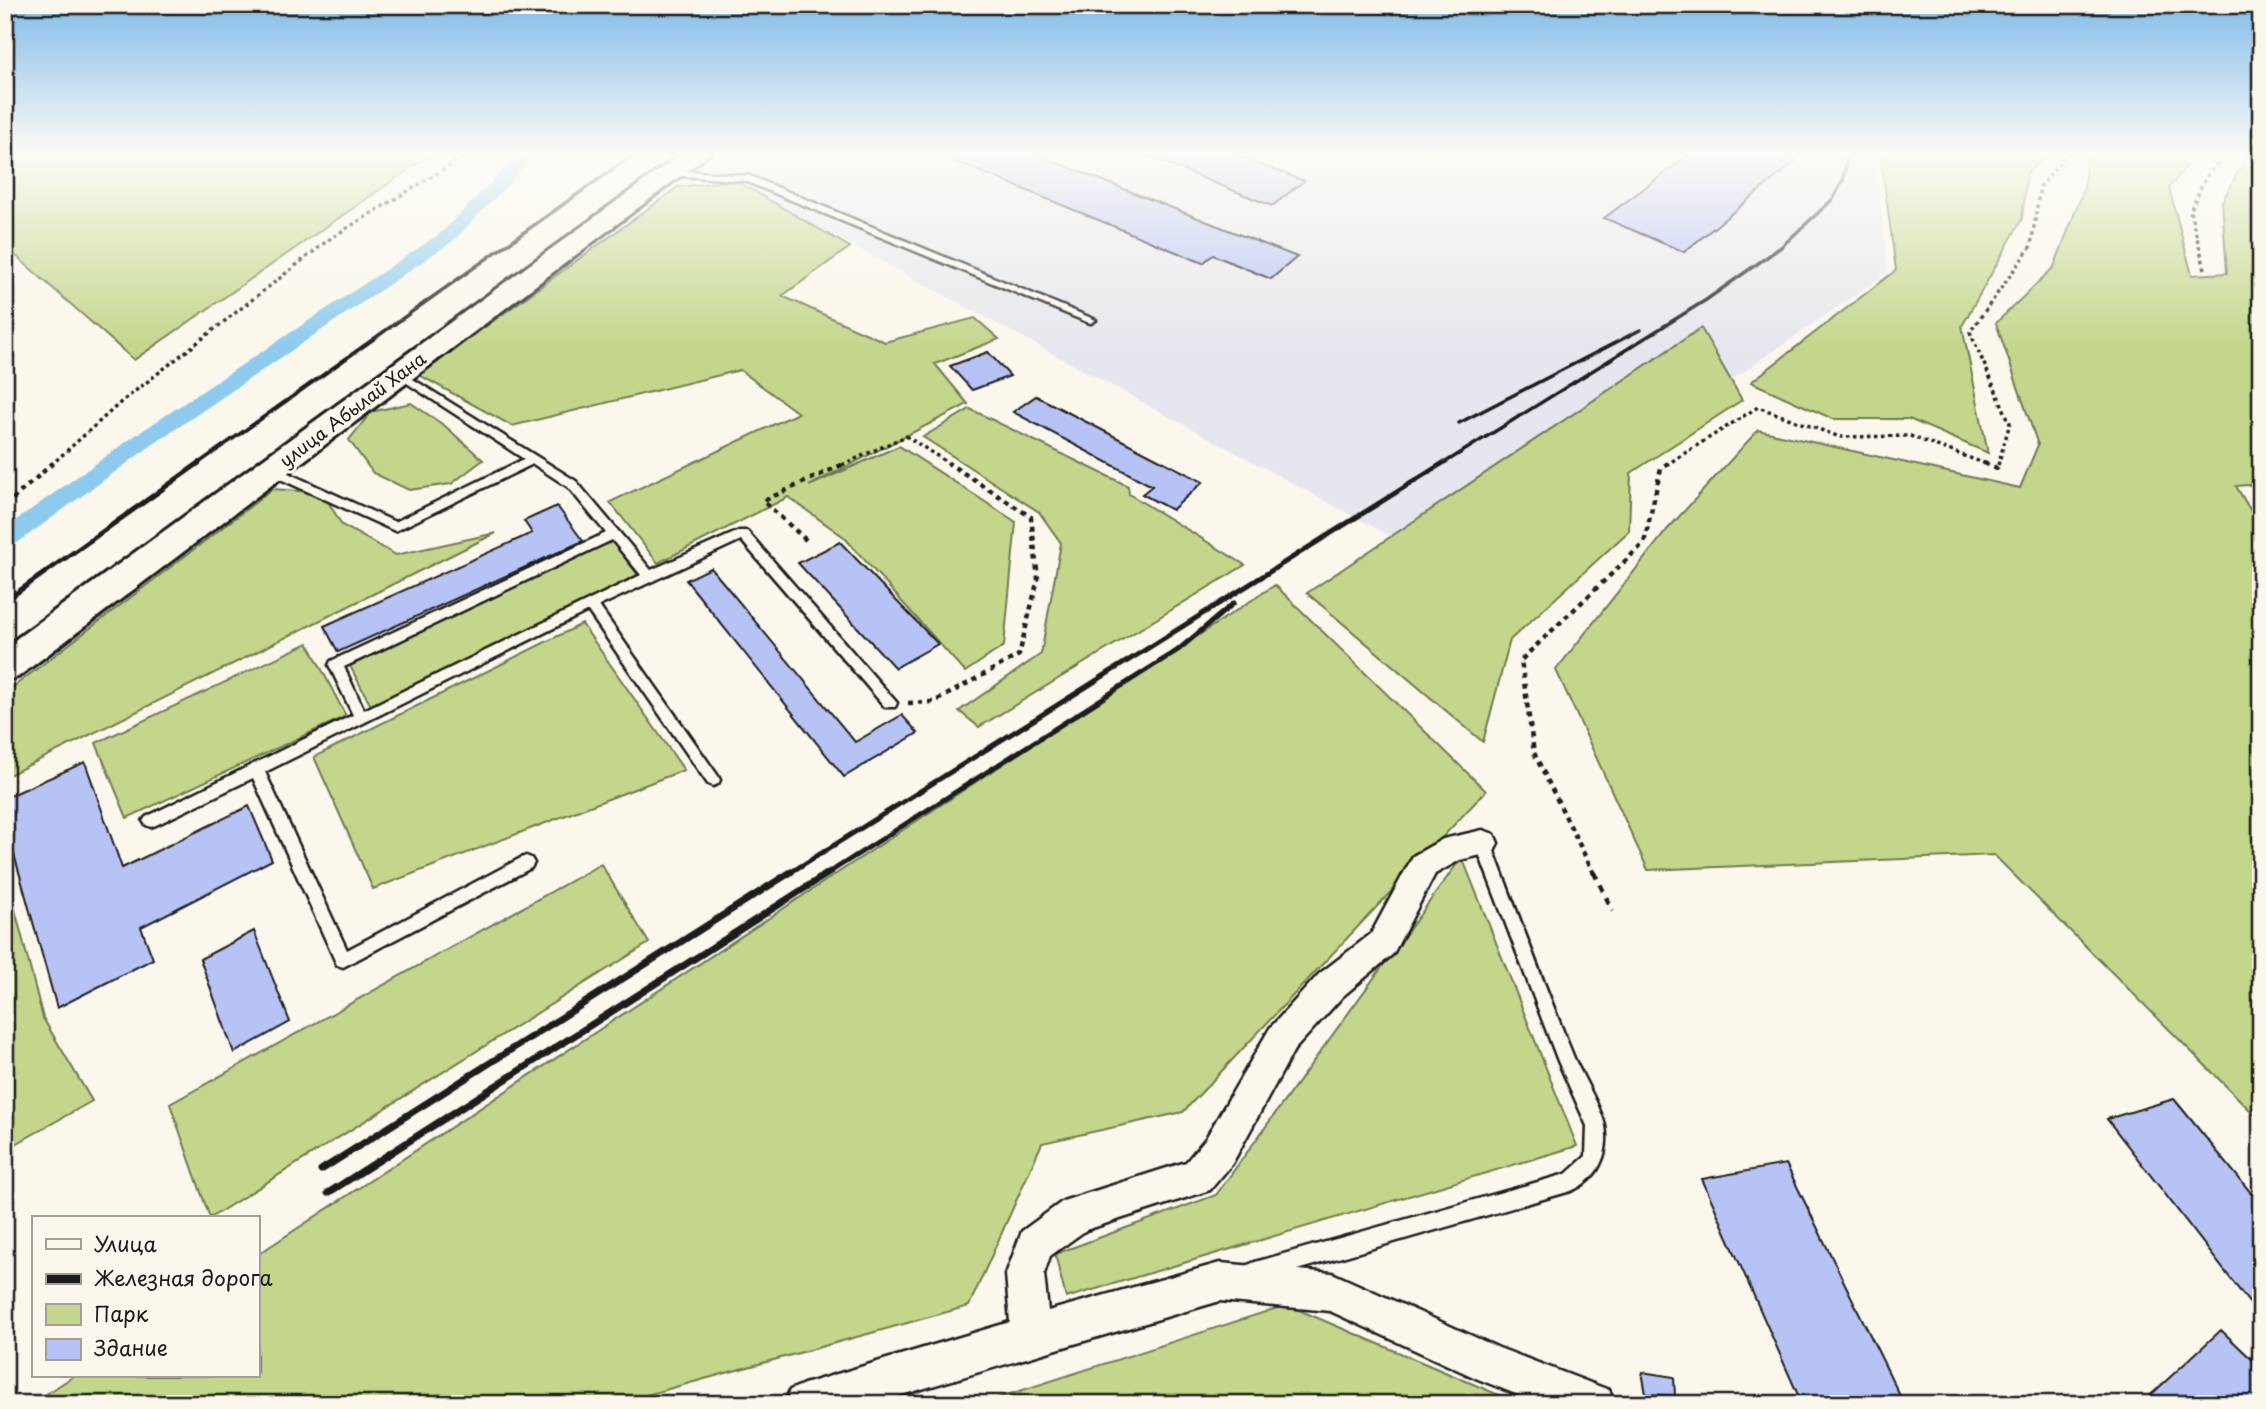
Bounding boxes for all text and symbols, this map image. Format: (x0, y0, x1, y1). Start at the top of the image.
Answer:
street label: улица Абылай Хана (273, 344, 432, 473)
legend (32, 1216, 259, 1378)
text: Улица (94, 1227, 157, 1259)
text: Железная дорога (94, 1261, 272, 1293)
text: Парк (94, 1297, 149, 1329)
text: Здание (94, 1331, 168, 1363)

